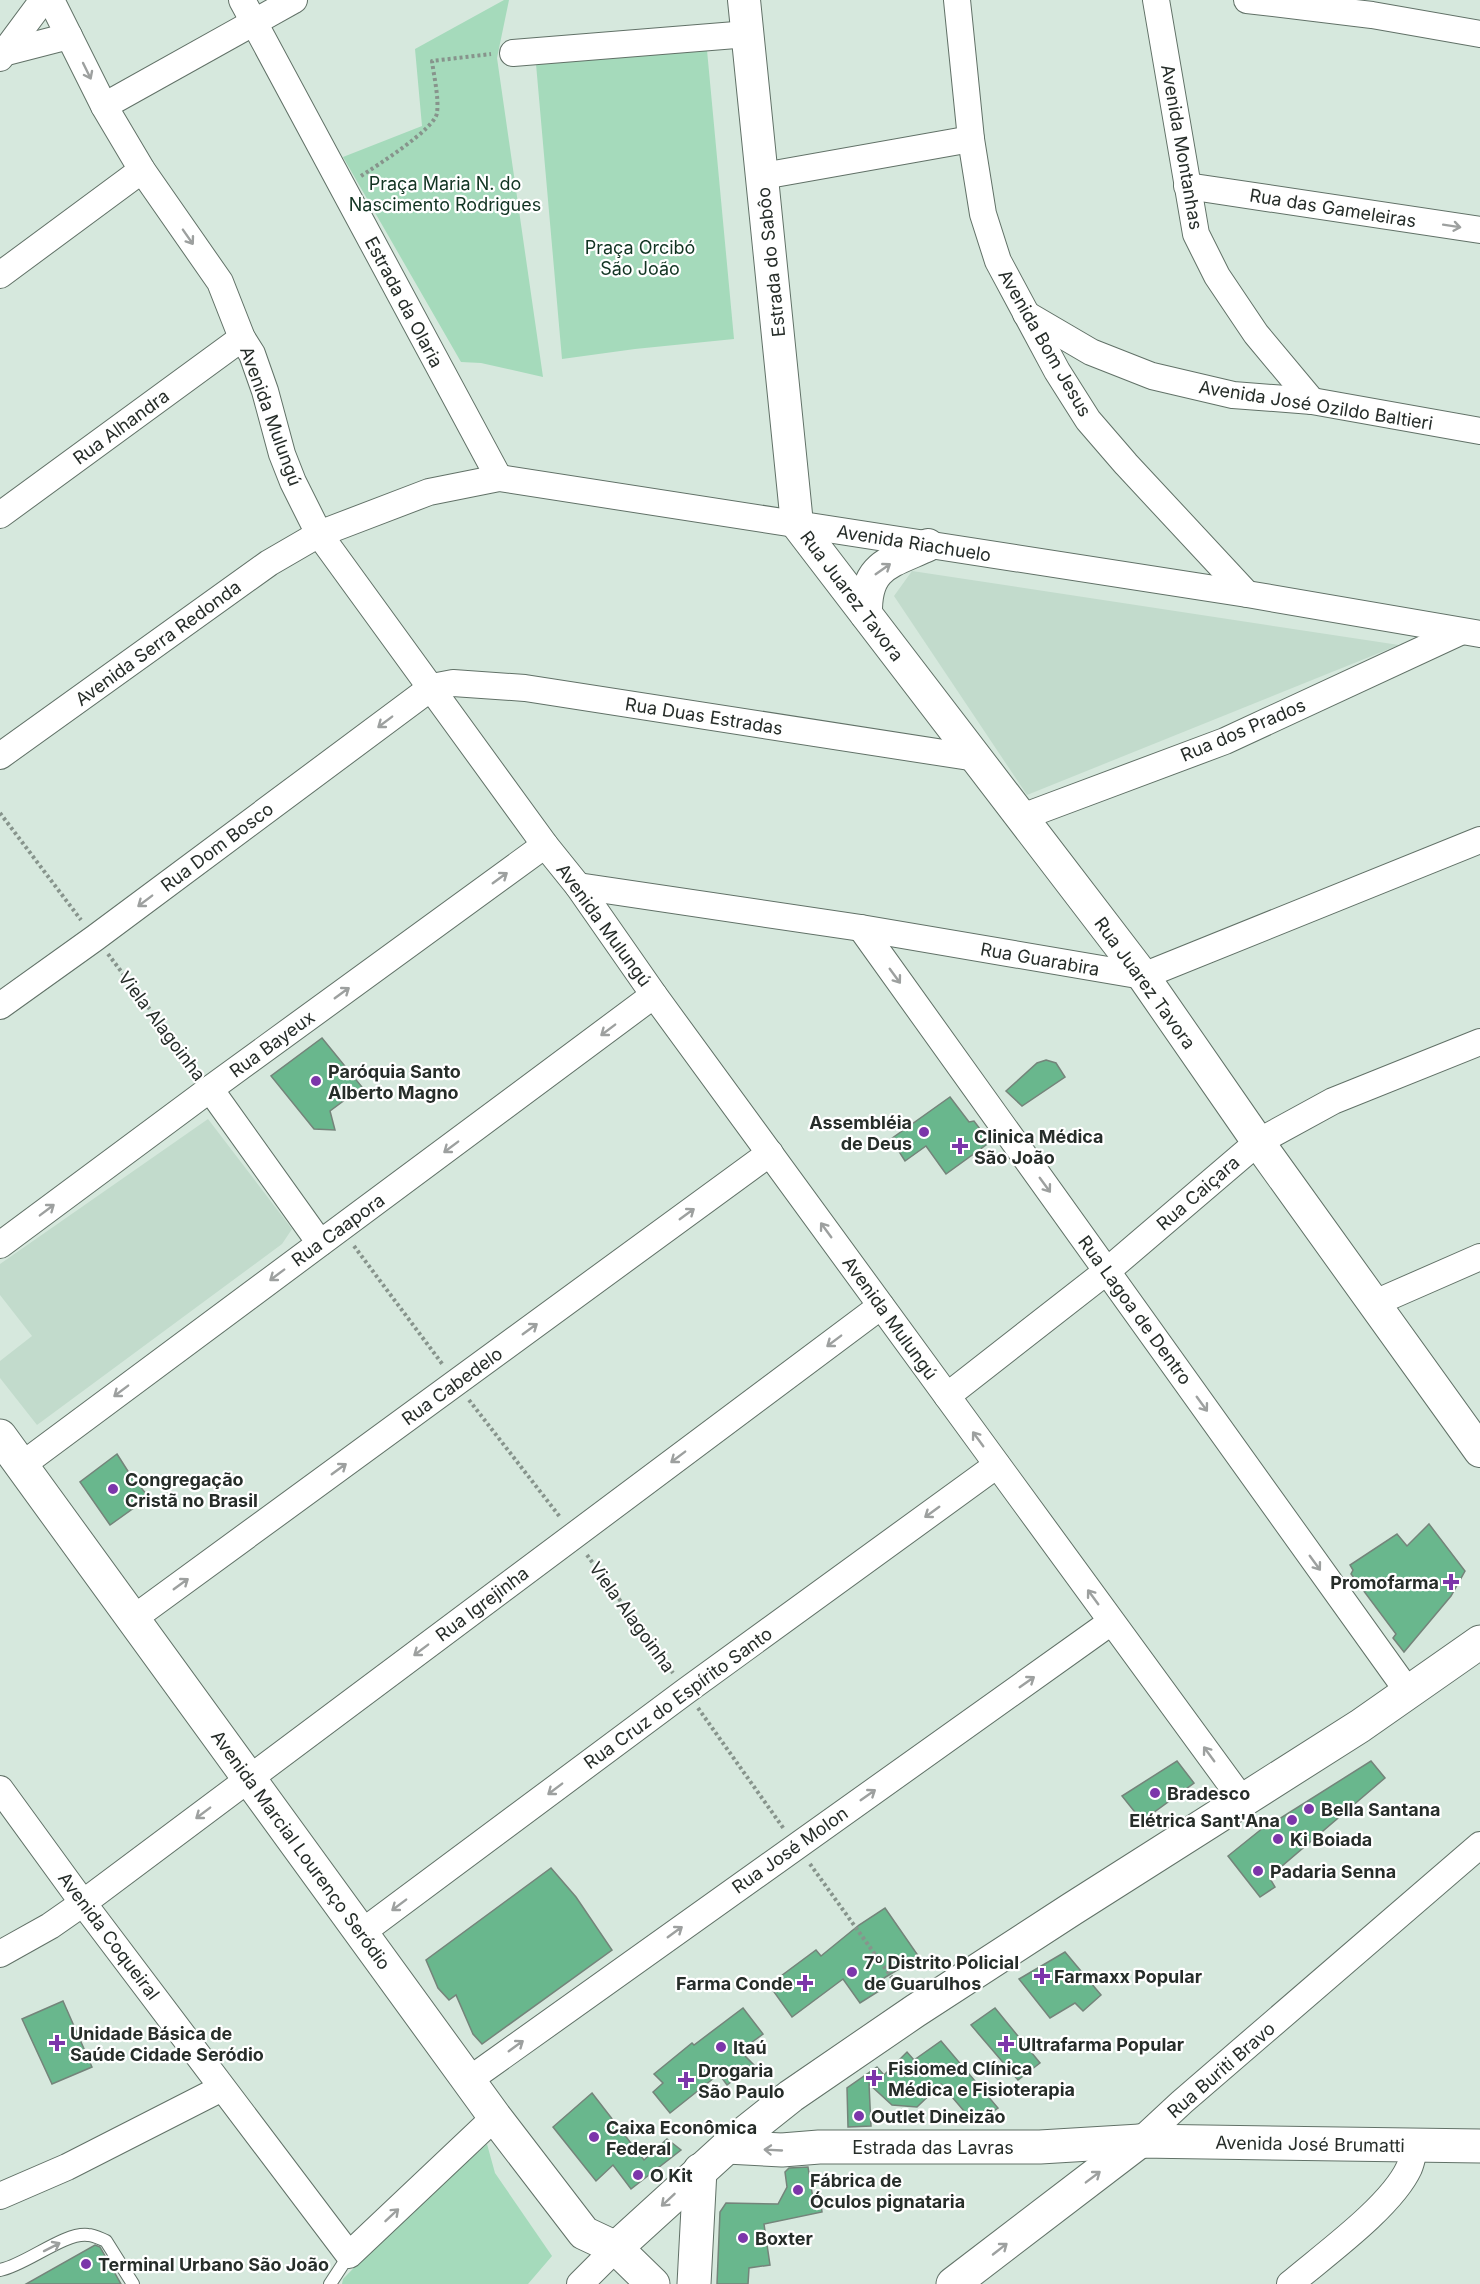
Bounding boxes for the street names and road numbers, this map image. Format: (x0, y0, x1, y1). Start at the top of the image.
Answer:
street label: Avenida Montanhas (1157, 63, 1207, 231)
street label: Rua das Gameleiras (1248, 184, 1418, 232)
street label: Estrada do Sabôo (753, 186, 789, 338)
street label: Estrada da Olaria (361, 233, 447, 371)
street label: Avenida Bom Jesus (994, 266, 1096, 420)
street label: Avenida Mulungú (236, 343, 306, 489)
street label: Avenida José Ozildo Baltieri (1197, 376, 1435, 434)
street label: Rua Alhandra (69, 385, 173, 469)
street label: Avenida Riachuelo (835, 520, 993, 566)
street label: Rua Juarez Tavora (796, 527, 908, 665)
street label: Avenida Serra Redonda (71, 576, 245, 710)
street label: Rua Duas Estradas (624, 693, 784, 739)
street label: Rua dos Prados (1177, 694, 1309, 766)
street label: Rua Dom Bosco (157, 798, 277, 896)
street label: Avenida Mulungú (552, 859, 656, 991)
street label: Rua Juarez Tavora (1090, 913, 1200, 1053)
street label: Rua Guarabira (979, 938, 1101, 980)
street label: Viela Alagoinha (114, 967, 210, 1085)
street label: Rua Bayeux (225, 1006, 319, 1082)
street label: Rua Caiçara (1152, 1151, 1244, 1235)
street label: Rua Caapora (288, 1189, 388, 1271)
street label: Rua Lagoa de Dentro (1074, 1232, 1196, 1388)
street label: Avenida Mulungú (838, 1252, 942, 1384)
street label: Rua Cabedelo (398, 1343, 506, 1429)
street label: Viela Alagoinha (585, 1558, 679, 1676)
street label: Rua Igrejinha (432, 1562, 532, 1646)
street label: Rua Cruz do Espírito Santo (580, 1623, 776, 1773)
street label: Avenida Marcial Lourenço Seródio (207, 1726, 395, 1974)
street label: Rua José Molon (728, 1802, 852, 1898)
street label: Avenida Coqueiral (54, 1868, 164, 2004)
street label: Rua Buriti Bravo (1163, 2018, 1279, 2122)
street label: Avenida José Brumatti (1215, 2132, 1405, 2156)
street label: Estrada das Lavras (852, 2137, 1014, 2158)

